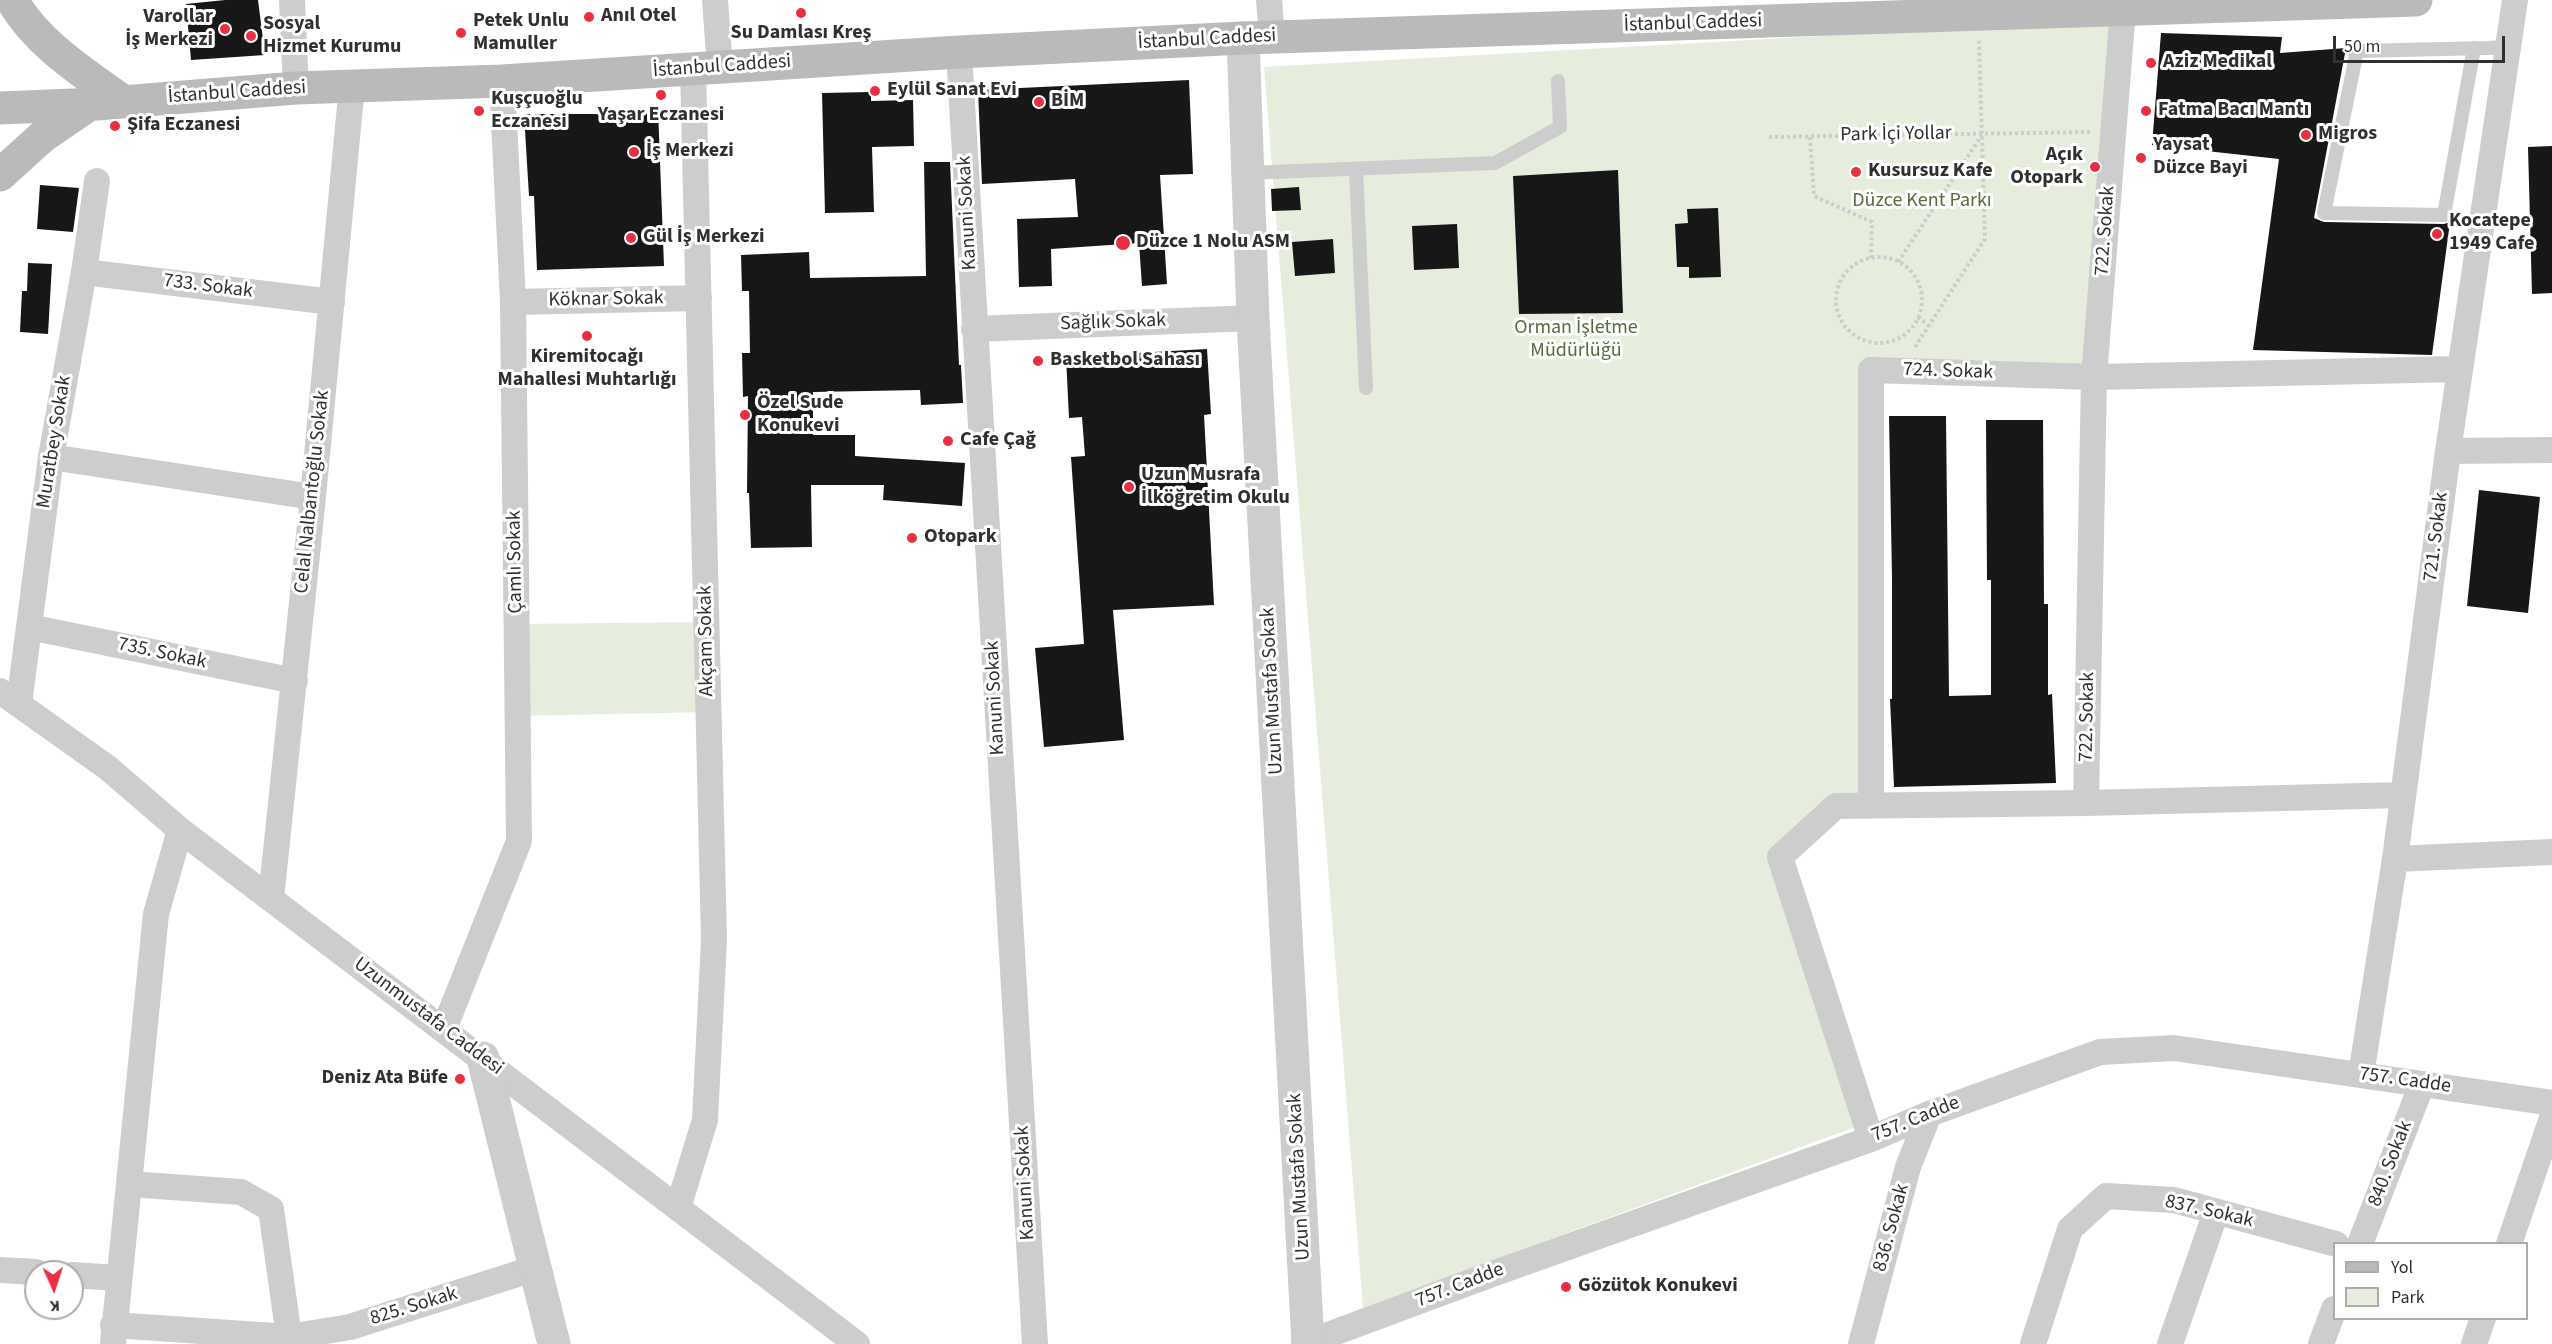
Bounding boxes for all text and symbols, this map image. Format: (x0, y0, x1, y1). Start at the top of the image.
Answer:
place label: Anıl Otel (601, 5, 676, 29)
place label: Varollar İş Merkezi (125, 6, 213, 53)
marker: Su Damlası Kreş (794, 6, 808, 20)
place label: Petek Unlu Mamuller (473, 10, 569, 57)
marker: Anıl Otel (582, 10, 596, 24)
street label: İstanbul Caddesi (1623, 10, 1763, 38)
place label: Sosyal Hizmet Kurumu (263, 13, 401, 60)
marker: Varollar İş Merkezi (218, 22, 232, 36)
place label: Su Damlası Kreş (731, 22, 871, 46)
street label: İstanbul Caddesi (1137, 24, 1277, 56)
scale bar (2336, 24, 2508, 62)
marker: Petek Unlu Mamuller (454, 26, 468, 40)
marker: Sosyal Hizmet Kurumu (244, 29, 258, 43)
text: 50 m (2344, 34, 2380, 59)
street label: İstanbul Caddesi (652, 50, 792, 84)
place label: Aziz Medikal (2163, 51, 2272, 75)
marker: Aziz Medikal (2144, 56, 2158, 70)
street label: İstanbul Caddesi (167, 76, 307, 110)
place label: Eylül Sanat Evi (887, 79, 1017, 103)
marker: Eylül Sanat Evi (868, 84, 882, 98)
place label: Kuşçuoğlu Eczanesi (491, 88, 583, 135)
marker: Yaşar Eczanesi (654, 88, 668, 102)
place label: BİM (1051, 90, 1084, 114)
marker: BİM (1032, 95, 1046, 109)
place label: Fatma Bacı Mantı (2158, 99, 2309, 123)
marker: Kuşçuoğlu Eczanesi (472, 104, 486, 118)
place label: Yaşar Eczanesi (598, 104, 724, 128)
marker: Fatma Bacı Mantı (2139, 104, 2153, 118)
place label: Şifa Eczanesi (127, 114, 240, 138)
marker: Şifa Eczanesi (108, 119, 122, 133)
street label: Park İçi Yollar (1840, 122, 1952, 148)
place label: Migros (2318, 123, 2377, 147)
marker: Migros (2299, 128, 2313, 142)
place label: Yaysat Düzce Bayi (2153, 134, 2248, 181)
place label: İş Merkezi (646, 140, 734, 164)
place label: Açık Otopark (2010, 144, 2083, 191)
marker: İş Merkezi (627, 145, 641, 159)
marker: Yaysat Düzce Bayi (2134, 151, 2148, 165)
street label: Kanuni Sokak (953, 155, 983, 271)
place label: Kusursuz Kafe (1868, 160, 1993, 184)
marker: Açık Otopark (2088, 160, 2102, 174)
marker: Kusursuz Kafe (1849, 165, 1863, 179)
street label: 722. Sokak (2091, 185, 2121, 277)
park label: Düzce Kent Parkı (1852, 190, 1992, 214)
place label: Kocatepe 1949 Cafe (2449, 210, 2534, 257)
place label: Gül İş Merkezi (643, 226, 765, 250)
marker: Kocatepe 1949 Cafe (2430, 227, 2444, 241)
marker: Gül İş Merkezi (624, 231, 638, 245)
place label: Düzce 1 Nolu ASM (1136, 231, 1290, 255)
marker: Düzce 1 Nolu ASM (1114, 234, 1132, 252)
street label: 733. Sokak (162, 270, 254, 304)
street label: Köknar Sokak (548, 287, 664, 313)
street label: Sağlık Sokak (1060, 309, 1166, 337)
park label: Orman İşletme Müdürlüğü (1514, 317, 1638, 364)
marker: Kiremitocağı Mahallesi Muhtarlığı (580, 329, 594, 343)
place label: Kiremitocağı Mahallesi Muhtarlığı (497, 346, 677, 393)
place label: Basketbol Sahası (1050, 349, 1200, 373)
marker: Basketbol Sahası (1031, 354, 1045, 368)
street label: 724. Sokak (1903, 358, 1993, 386)
street label: Muratbey Sokak (33, 374, 77, 510)
street label: Celal Nalbantoğlu Sokak (290, 389, 336, 595)
place label: Özel Sude Konukevi (757, 392, 844, 439)
marker: Özel Sude Konukevi (738, 408, 752, 422)
place label: Cafe Çağ (960, 429, 1036, 453)
marker: Cafe Çağ (941, 434, 955, 448)
place label: Uzun Musrafa İlköğretim Okulu (1141, 464, 1290, 511)
marker: Uzun Musrafa İlköğretim Okulu (1122, 480, 1136, 494)
street label: 721. Sokak (2420, 491, 2454, 583)
street label: Çamlı Sokak (503, 510, 529, 614)
place label: Otopark (924, 526, 997, 550)
marker: Otopark (905, 531, 919, 545)
street label: Akçam Sokak (694, 585, 720, 697)
street label: Uzun Mustafa Sokak (1257, 607, 1289, 775)
street label: 735. Sokak (115, 633, 209, 675)
street label: Kanuni Sokak (981, 640, 1011, 756)
street label: 722. Sokak (2075, 672, 2101, 762)
street label: Uzunmustafa Caddesi (348, 953, 508, 1081)
street label: 757. Cadde (2358, 1063, 2452, 1099)
place label: Deniz Ata Büfe (321, 1067, 448, 1091)
marker: Deniz Ata Büfe (453, 1072, 467, 1086)
street label: 757. Cadde (1869, 1092, 1963, 1148)
street label: Uzun Mustafa Sokak (1284, 1093, 1316, 1261)
street label: 840. Sokak (2364, 1118, 2418, 1210)
street label: Kanuni Sokak (1011, 1125, 1041, 1241)
street label: 836. Sokak (1869, 1181, 1915, 1275)
street label: 837. Sokak (2162, 1190, 2256, 1234)
legend (2333, 1242, 2528, 1320)
text: Yol (2391, 1255, 2413, 1280)
street label: 757. Cadde (1413, 1258, 1507, 1314)
north arrow (24, 1260, 84, 1320)
place label: Gözütok Konukevi (1578, 1275, 1738, 1299)
marker: Gözütok Konukevi (1559, 1280, 1573, 1294)
street label: 825. Sokak (367, 1282, 461, 1332)
text: Park (2391, 1285, 2425, 1310)
text: K (49, 1295, 60, 1317)

